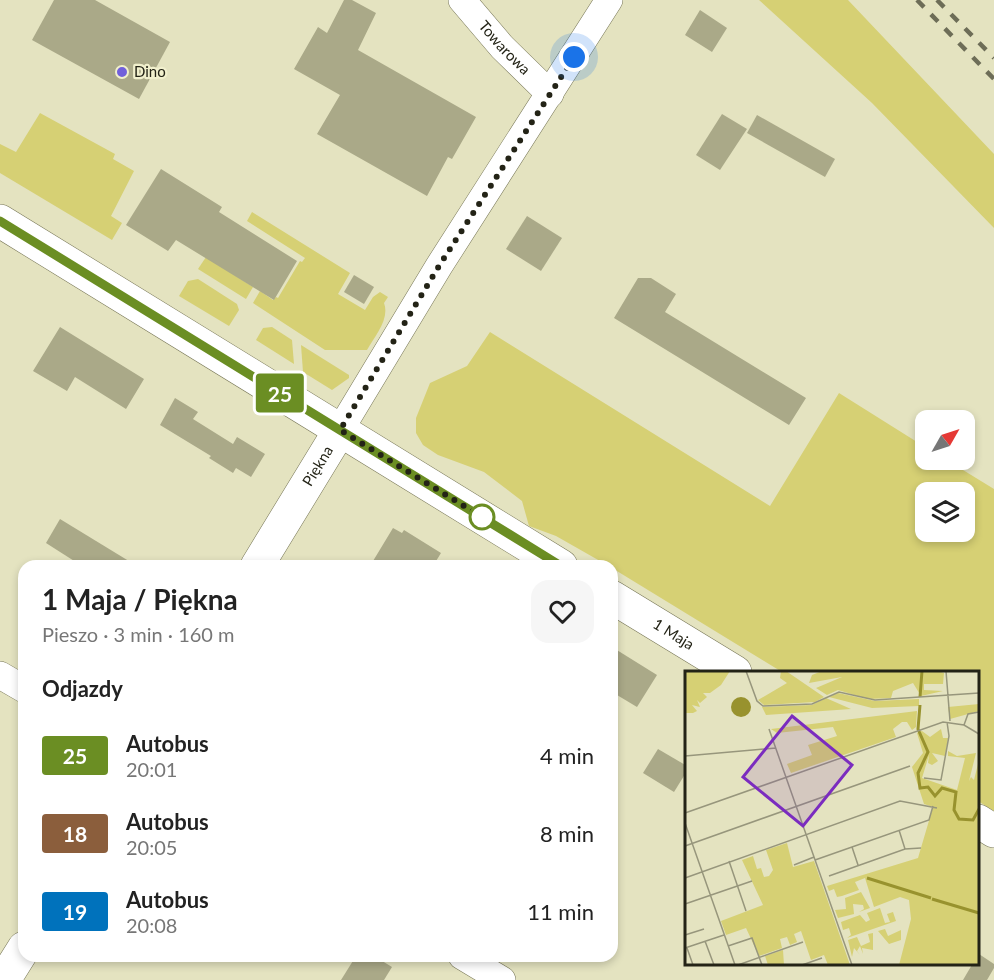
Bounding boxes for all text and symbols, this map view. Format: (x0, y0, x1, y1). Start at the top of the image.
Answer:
street label: Towarowa (476, 17, 535, 78)
your location (559, 42, 589, 72)
place label: Dino (134, 62, 166, 80)
marker: Dino (115, 65, 129, 79)
line badge: 25 (253, 374, 307, 412)
text: 25 (268, 381, 292, 406)
north arrow (915, 410, 975, 470)
map controls (915, 410, 975, 542)
street label: Piękna (298, 442, 336, 489)
button: layers (915, 482, 975, 542)
unlabelled marker (469, 504, 495, 530)
button: heart (531, 580, 594, 643)
text: 1 Maja / Piękna (42, 582, 238, 616)
street label: 1 Maja (650, 614, 698, 653)
text: Pieszo · 3 min · 160 m (42, 622, 235, 646)
inset map (685, 671, 979, 965)
text: Odjazdy (42, 675, 123, 702)
text: Autobus (126, 730, 209, 757)
text: 4 min (540, 742, 594, 769)
text: 25 (63, 743, 87, 768)
text: 20:01 (126, 757, 177, 781)
text: Autobus (126, 808, 209, 835)
text: 8 min (540, 820, 594, 847)
text: 18 (63, 821, 87, 846)
text: 20:05 (126, 835, 177, 859)
text: Autobus (126, 886, 209, 913)
text: 11 min (527, 898, 594, 925)
text: 19 (63, 899, 87, 924)
text: 20:08 (126, 913, 177, 937)

